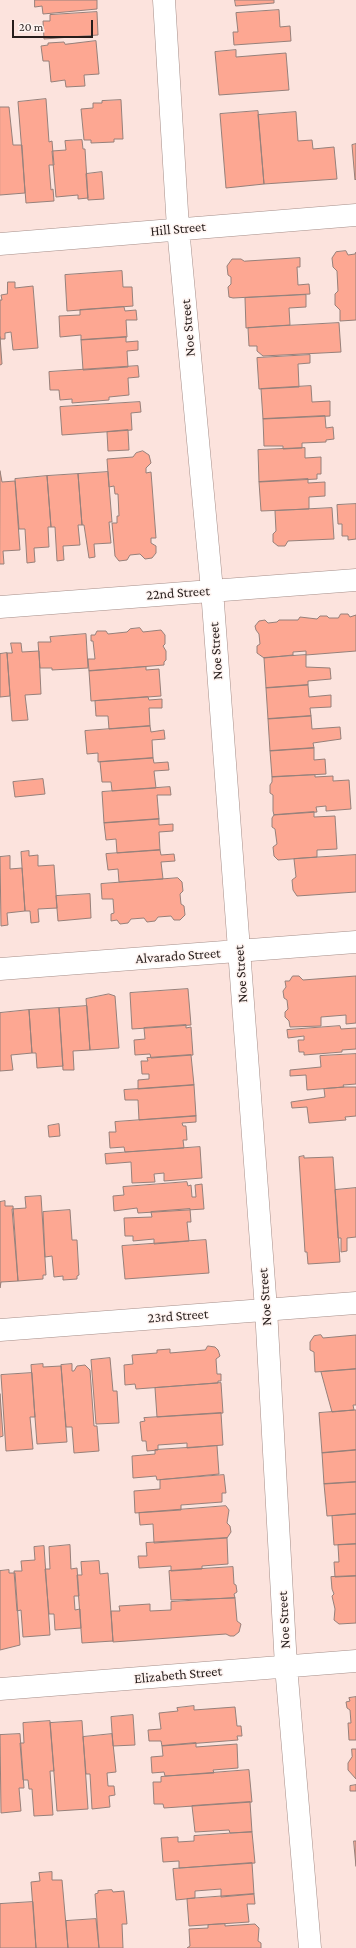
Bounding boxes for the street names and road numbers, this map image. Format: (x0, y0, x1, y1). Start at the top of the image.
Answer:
street label: Hill Street (150, 218, 206, 240)
street label: Noe Street (177, 299, 199, 357)
street label: 22nd Street (146, 582, 210, 604)
street label: Noe Street (206, 622, 226, 680)
street label: Alvarado Street (135, 945, 221, 967)
street label: Noe Street (231, 945, 251, 1003)
street label: Noe Street (255, 1268, 275, 1326)
street label: 23rd Street (147, 1306, 209, 1326)
street label: Noe Street (274, 1591, 294, 1649)
street label: Elizabeth Street (133, 1663, 223, 1687)

